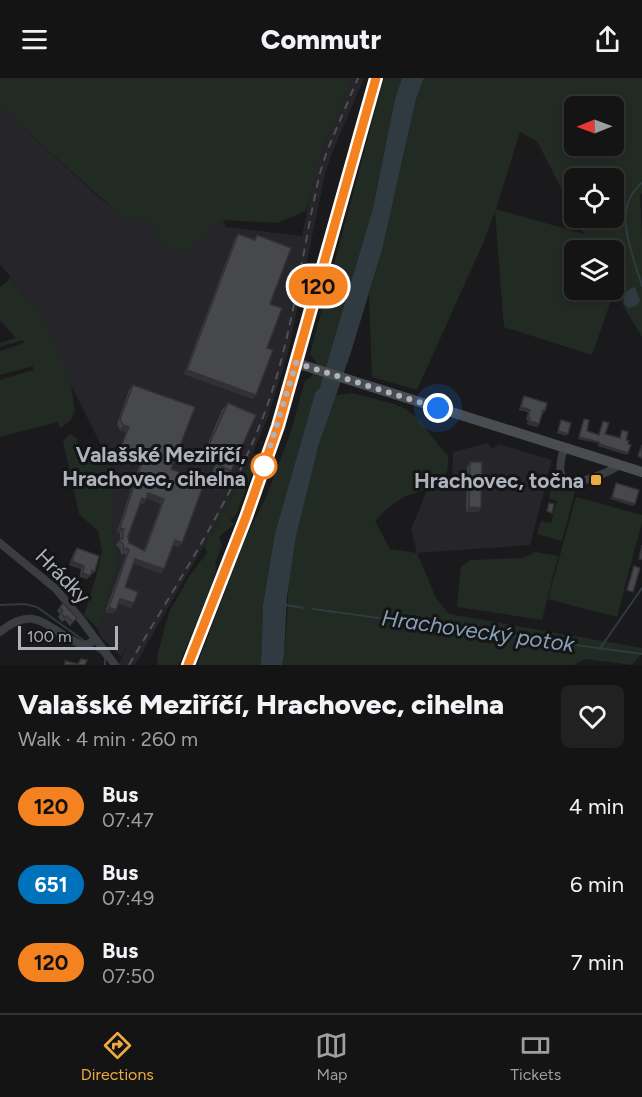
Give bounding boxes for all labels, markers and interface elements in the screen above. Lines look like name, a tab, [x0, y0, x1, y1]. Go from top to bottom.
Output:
icon: menu	[18, 23, 51, 56]
text: Commutr	[261, 23, 381, 56]
icon: share	[591, 23, 624, 56]
north arrow	[564, 96, 624, 156]
map controls	[564, 96, 624, 300]
button: locate	[564, 168, 624, 228]
button: layers	[564, 240, 624, 300]
line badge: 120	[284, 266, 352, 306]
text: 120	[301, 274, 335, 299]
your location	[423, 393, 453, 423]
place label: Valašské Meziříčí, Hrachovec, cihelna	[62, 442, 246, 491]
marker: Valašské Meziříčí, Hrachovec, cihelna	[251, 453, 277, 479]
place label: Hrachovec, točna	[414, 468, 584, 493]
marker: Hrachovec, točna	[589, 473, 603, 487]
street label: Hrádky	[30, 543, 96, 609]
water label: Hrachovecký potok	[380, 604, 577, 658]
scale bar	[18, 623, 118, 650]
text: 100 m	[27, 627, 72, 646]
button: heart	[561, 685, 624, 748]
text: Valašské Meziříčí, Hrachovec, cihelna	[18, 687, 504, 721]
text: Walk · 4 min · 260 m	[18, 727, 198, 751]
text: Bus	[102, 781, 138, 808]
text: 4 min	[569, 793, 624, 820]
text: 120	[34, 794, 68, 819]
text: 07:47	[102, 808, 154, 832]
text: Bus	[102, 859, 138, 886]
text: 6 min	[570, 871, 624, 898]
text: 651	[34, 872, 68, 897]
text: 07:49	[102, 886, 154, 910]
text: Bus	[102, 937, 138, 964]
text: 7 min	[571, 949, 624, 976]
text: 120	[34, 950, 68, 975]
text: 07:50	[102, 964, 155, 988]
tab: Directions	[81, 1029, 154, 1084]
tab: Map	[315, 1029, 348, 1084]
tab: Tickets	[510, 1029, 561, 1084]

